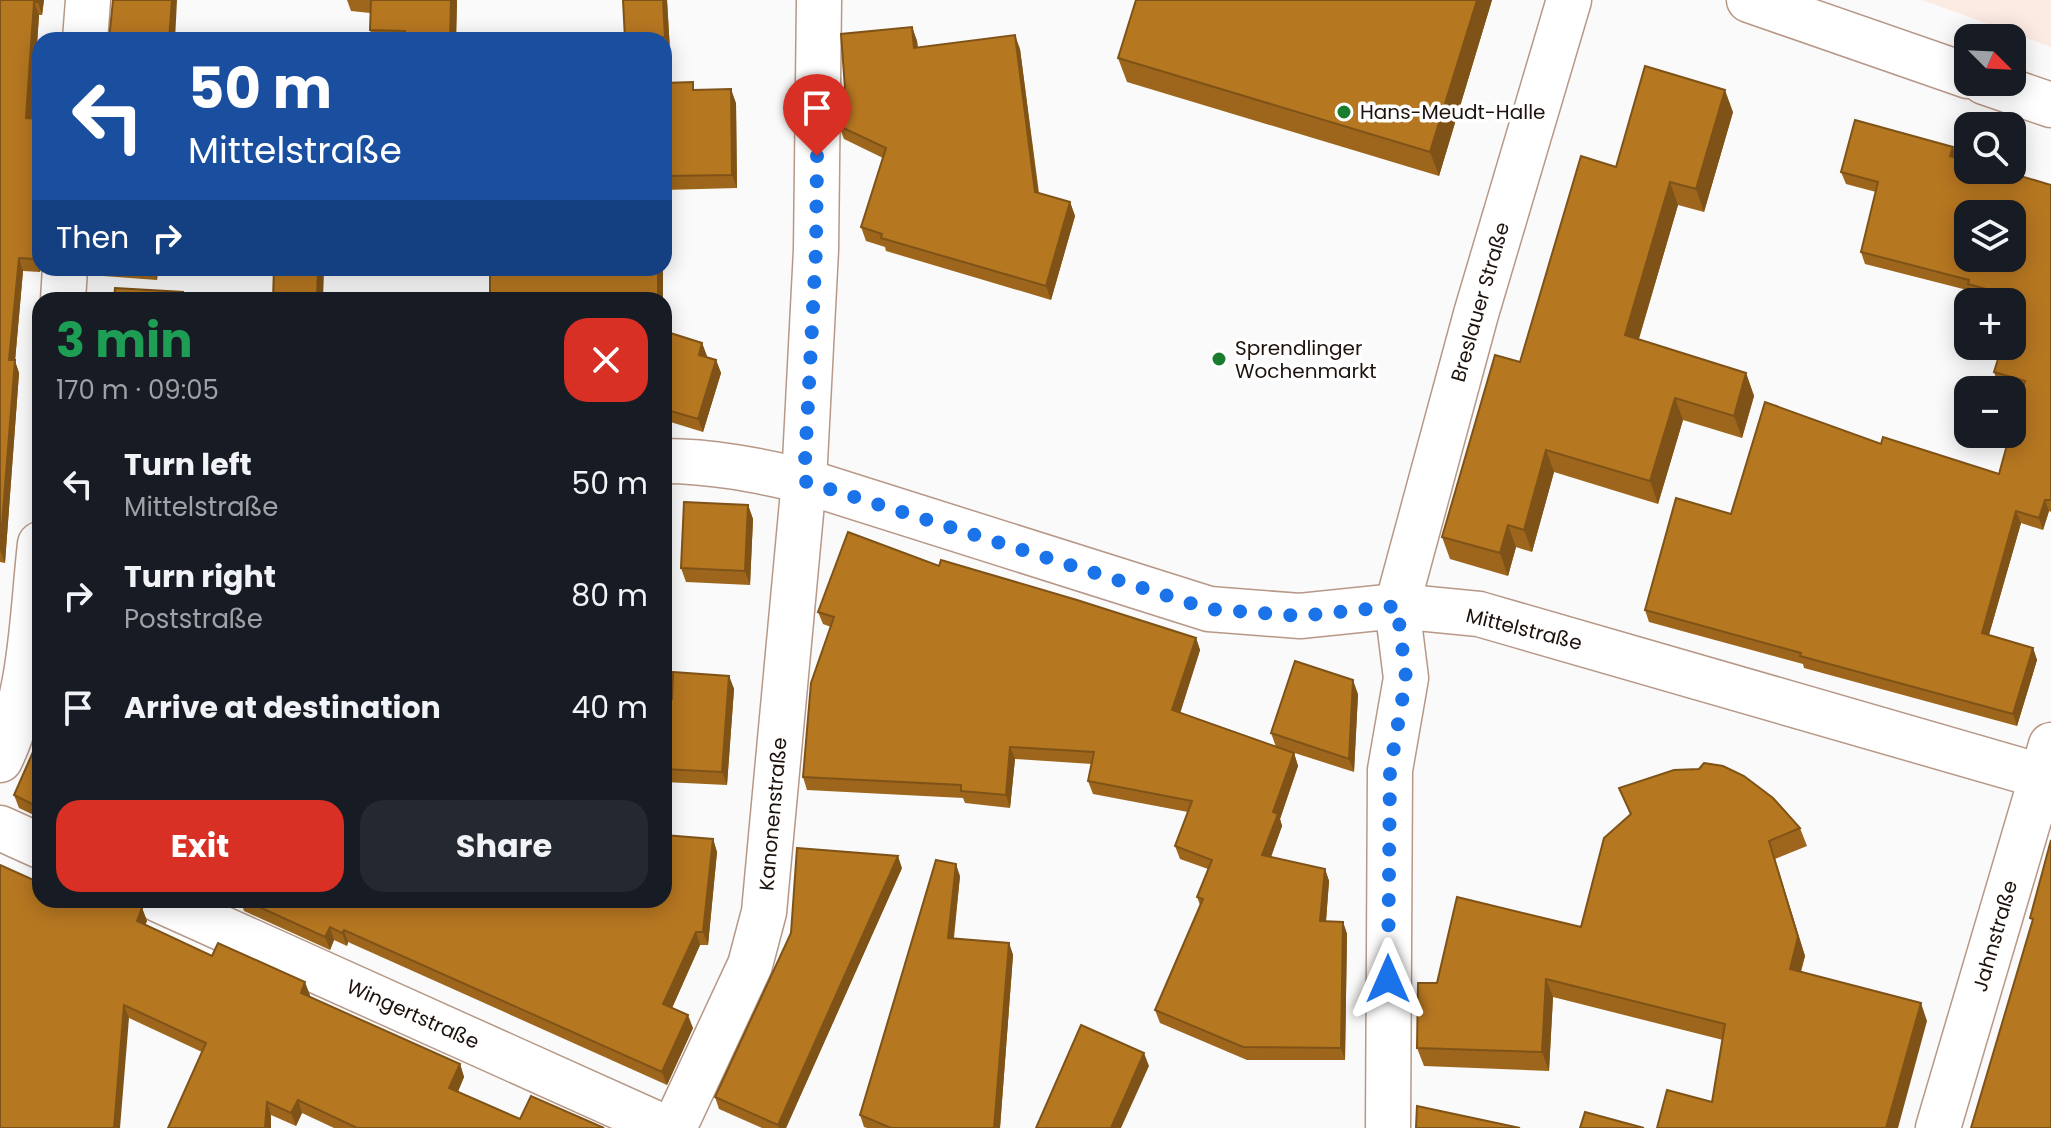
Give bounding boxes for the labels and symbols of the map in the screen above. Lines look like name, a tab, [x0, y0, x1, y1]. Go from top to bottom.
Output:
north arrow	[1954, 24, 2026, 96]
pin	[783, 74, 851, 156]
place label: Hans-Meudt-Halle	[1360, 98, 1545, 126]
marker: Hans-Meudt-Halle	[1335, 103, 1353, 121]
street label: Breslauer Straße	[1444, 219, 1516, 385]
place label: Sprendlinger Wochenmarkt	[1235, 334, 1377, 385]
marker: Sprendlinger Wochenmarkt	[1210, 350, 1228, 368]
street label: Mittelstraße	[1463, 601, 1585, 657]
street label: Kanonenstraße	[752, 736, 794, 892]
street label: Jahnstraße	[1966, 877, 2024, 995]
position arrow	[1346, 937, 1430, 1021]
street label: Wingertstraße	[342, 972, 484, 1056]

